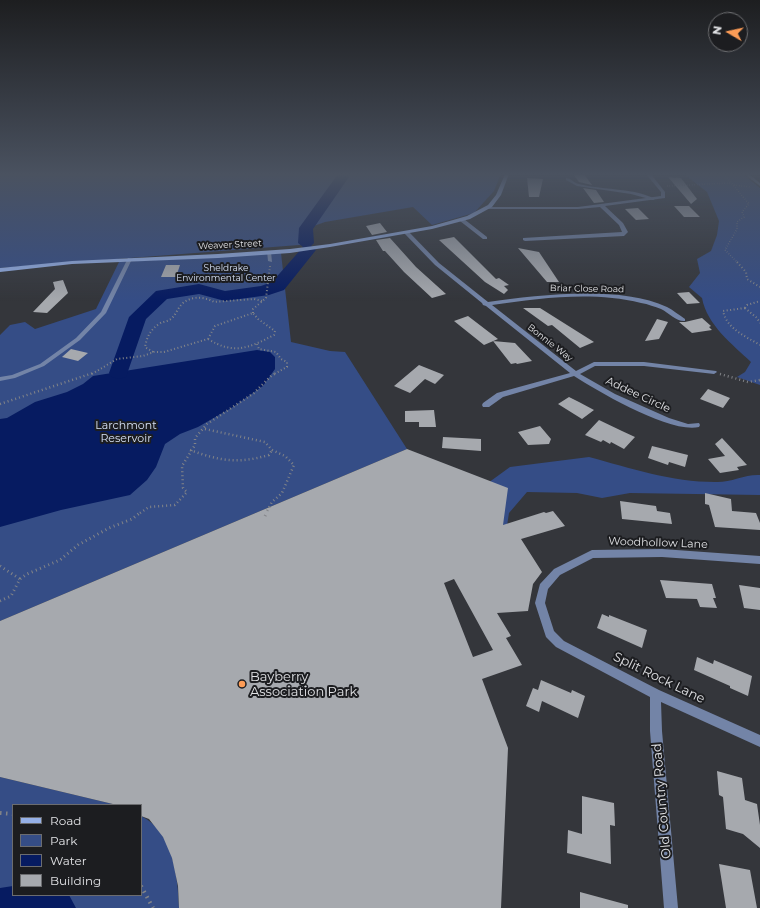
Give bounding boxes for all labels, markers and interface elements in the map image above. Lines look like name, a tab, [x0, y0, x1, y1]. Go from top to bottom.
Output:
north arrow	[708, 12, 748, 52]
text: N	[710, 25, 725, 36]
street label: Weaver Street	[198, 238, 262, 252]
park label: Sheldrake Environmental Center	[176, 263, 276, 284]
street label: Briar Close Road	[550, 283, 624, 295]
street label: Bonnie Way	[525, 322, 575, 364]
street label: Addee Circle	[604, 374, 672, 416]
park label: Larchmont Reservoir	[95, 419, 157, 445]
street label: Woodhollow Lane	[608, 535, 708, 551]
street label: Split Rock Lane	[611, 649, 707, 707]
place label: Bayberry Association Park	[250, 669, 357, 700]
marker: Bayberry Association Park	[237, 679, 247, 689]
street label: Old Country Road	[649, 743, 675, 859]
legend	[12, 804, 142, 896]
text: Road	[50, 813, 81, 828]
text: Park	[50, 833, 77, 848]
text: Water	[50, 853, 86, 868]
text: Building	[50, 873, 101, 888]

